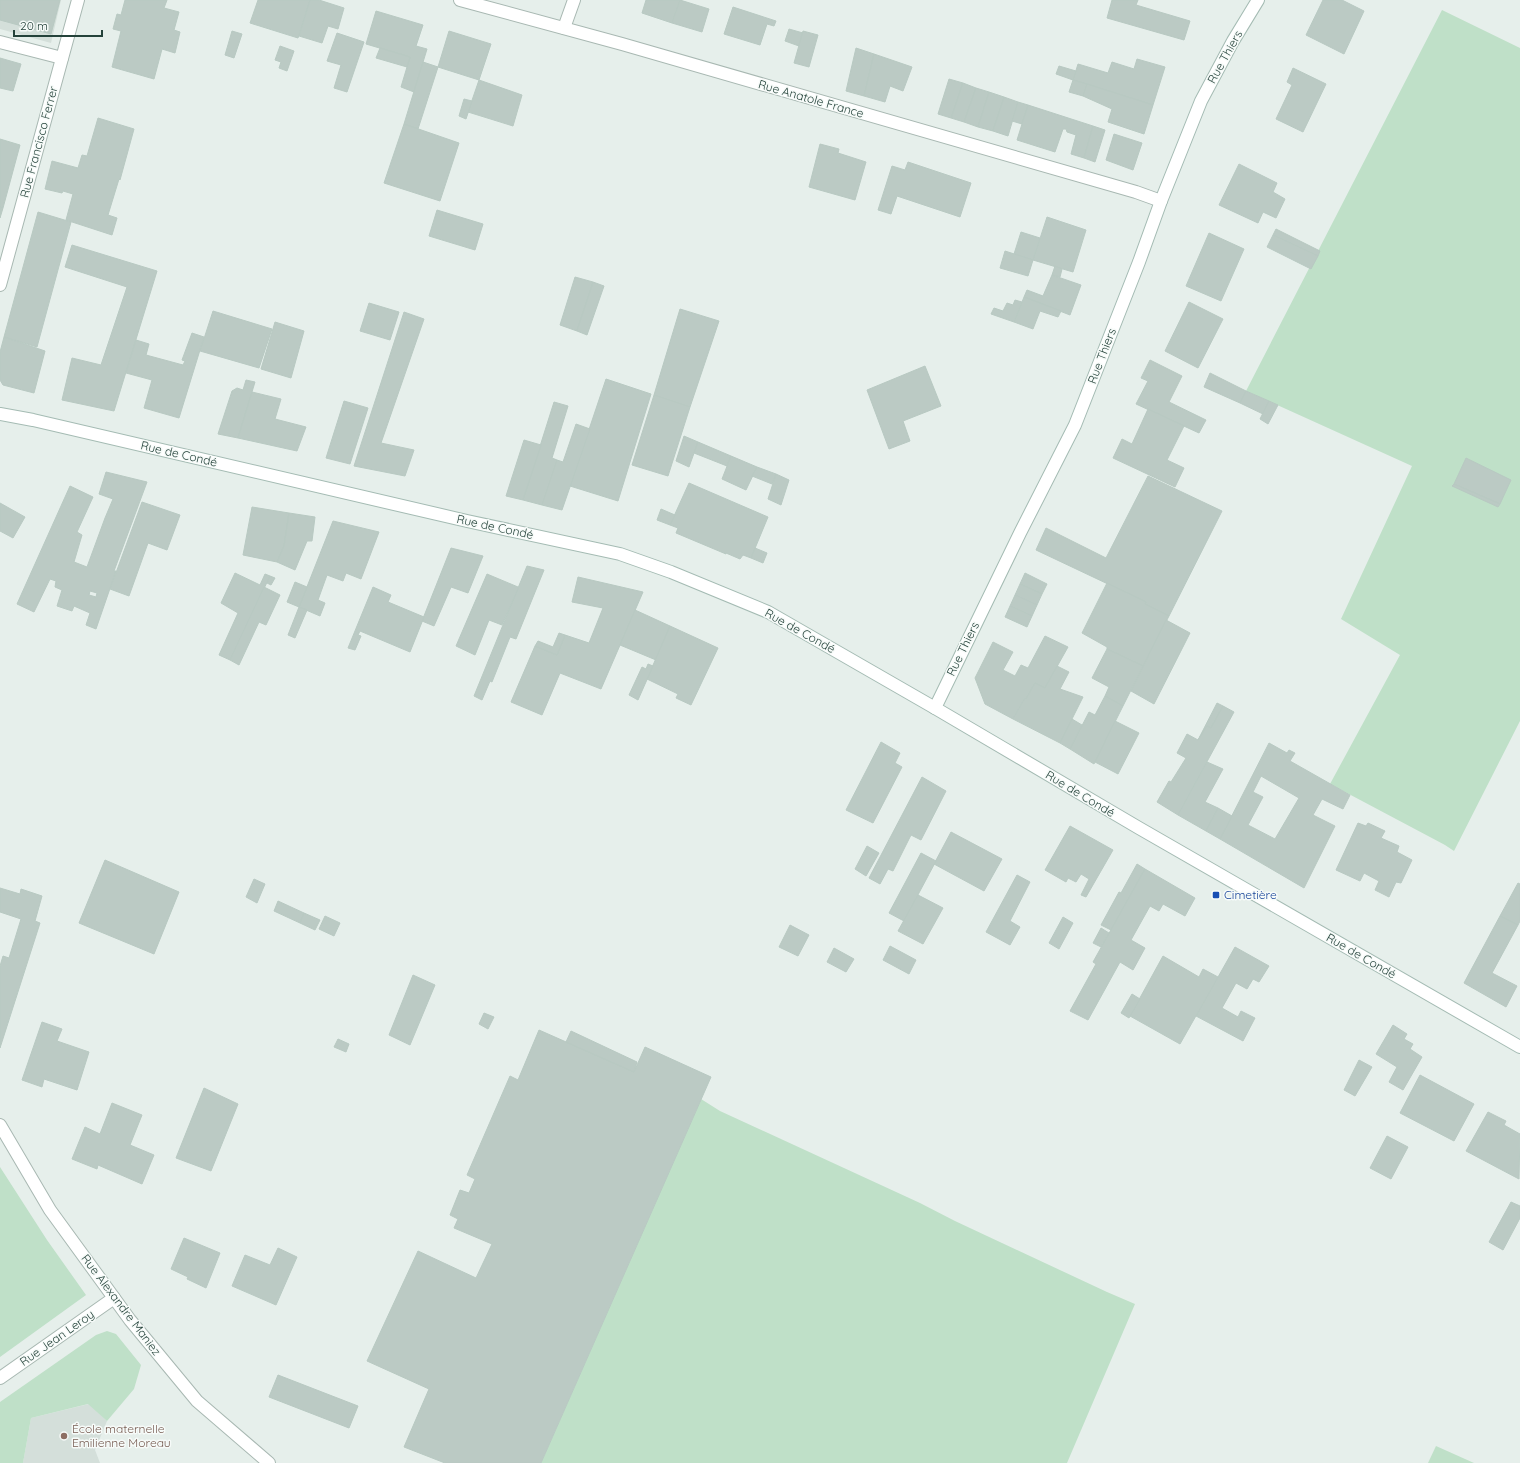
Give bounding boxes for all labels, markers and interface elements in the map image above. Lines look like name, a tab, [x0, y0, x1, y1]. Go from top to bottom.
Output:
scale bar	[14, 12, 102, 38]
text: 20 m	[20, 18, 48, 33]
street label: Rue Thiers	[1204, 27, 1245, 86]
street label: Rue Anatole France	[757, 76, 866, 121]
street label: Rue Francisco Ferrer	[16, 84, 61, 199]
street label: Rue Thiers	[1084, 325, 1119, 386]
street label: Rue de Condé	[139, 437, 219, 470]
street label: Rue de Condé	[455, 511, 535, 542]
street label: Rue de Condé	[762, 605, 838, 656]
street label: Rue Thiers	[943, 619, 982, 678]
street label: Rue de Condé	[1043, 767, 1118, 820]
place label: Cimetière	[1224, 887, 1277, 902]
marker: Cimetière	[1211, 890, 1221, 900]
street label: Rue de Condé	[1324, 930, 1399, 982]
street label: Rue Alexandre Maniez	[78, 1251, 164, 1358]
street label: Rue Jean Leroy	[17, 1306, 97, 1369]
place label: École maternelle Emilienne Moreau	[72, 1421, 171, 1450]
marker: École maternelle Emilienne Moreau	[59, 1431, 69, 1441]

